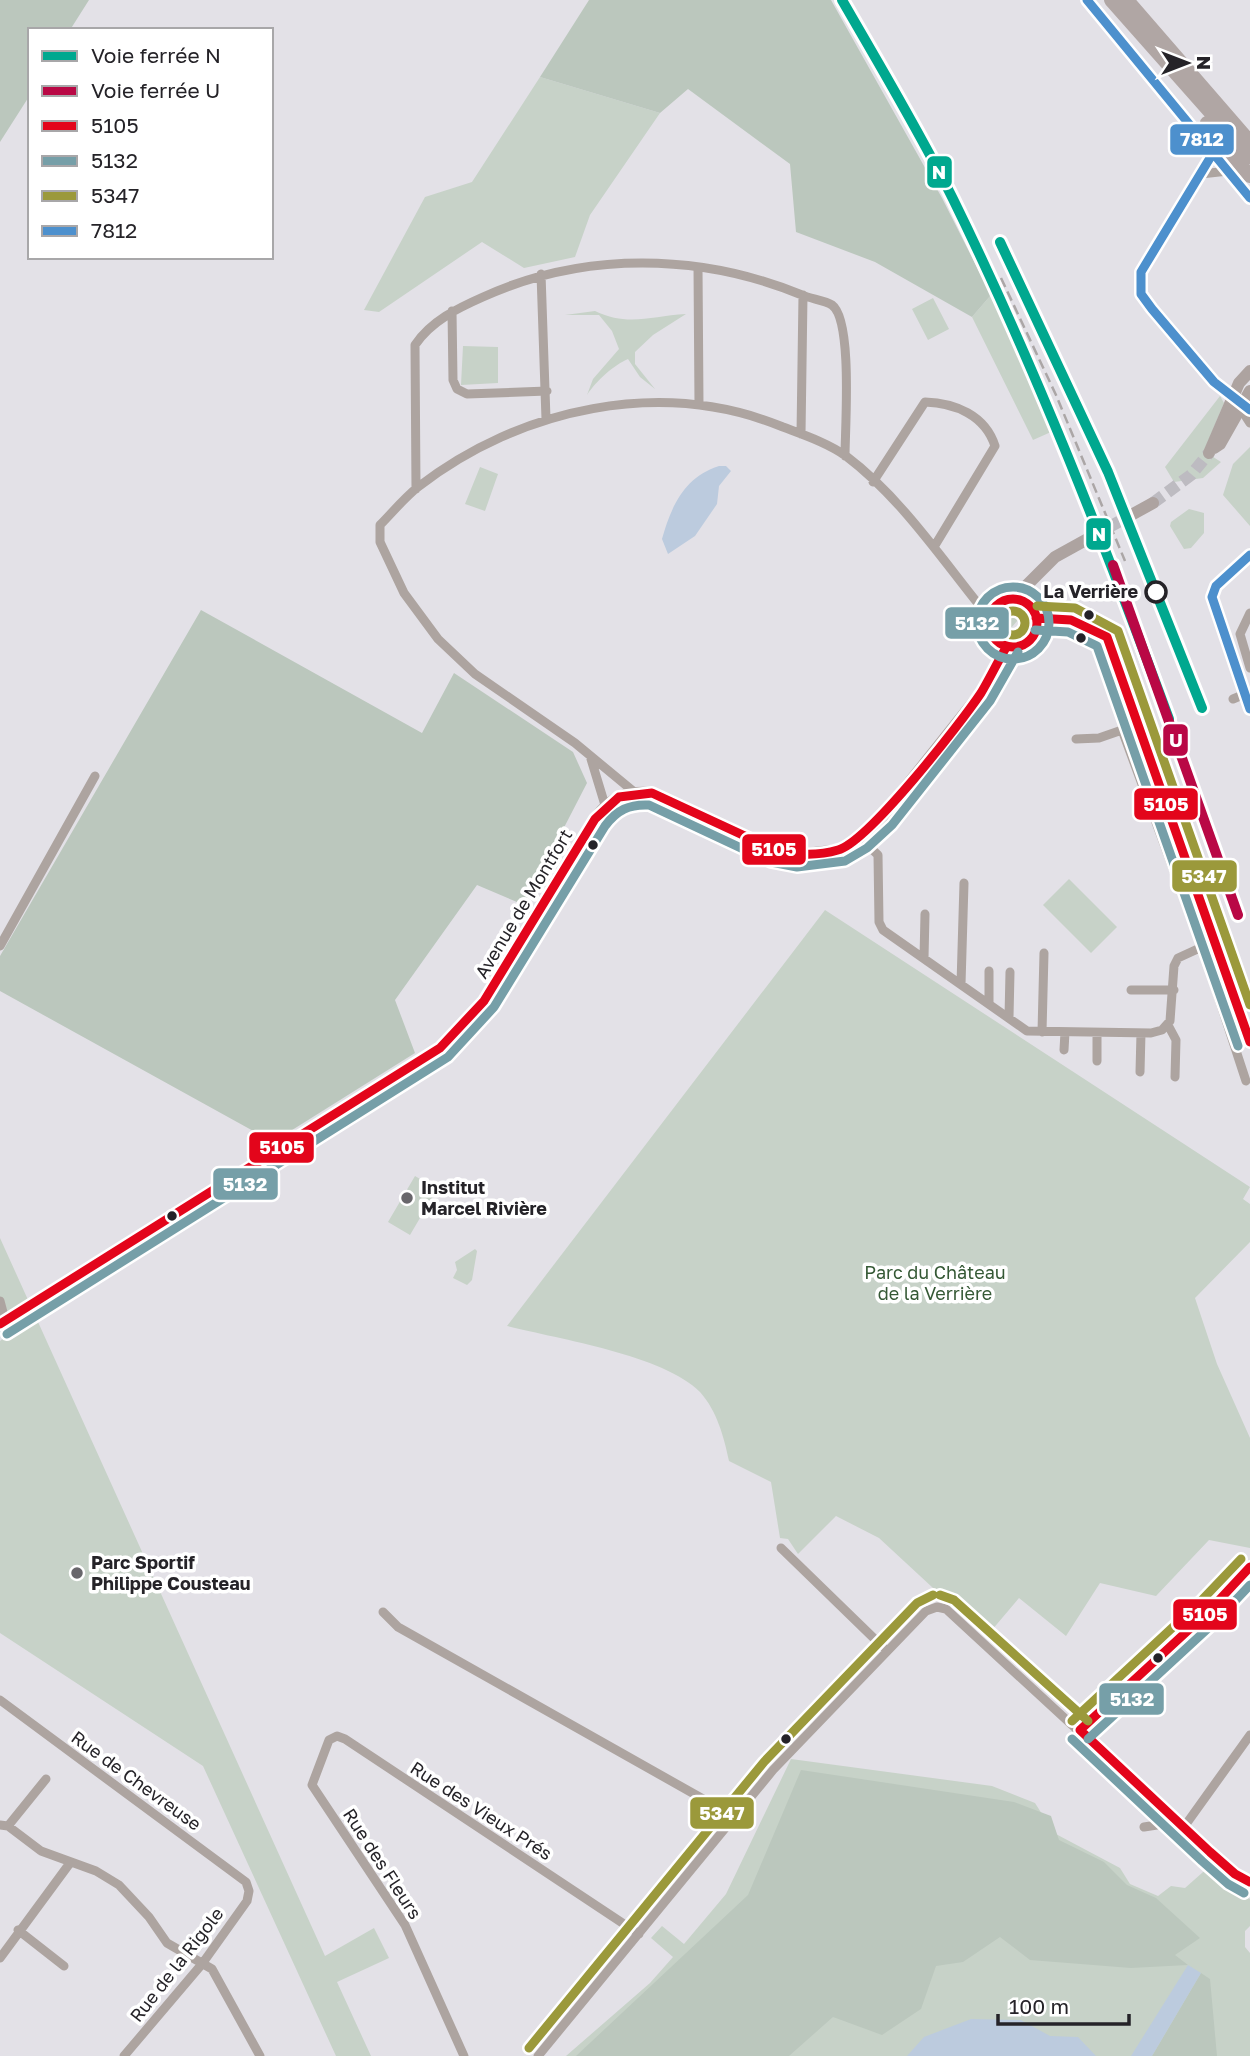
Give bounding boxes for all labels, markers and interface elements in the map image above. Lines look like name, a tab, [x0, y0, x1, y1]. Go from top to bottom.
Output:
legend	[28, 28, 273, 259]
north arrow	[1152, 28, 1222, 98]
text: Voie ferrée N	[91, 42, 221, 68]
text: N	[1193, 56, 1216, 70]
text: Voie ferrée U	[91, 77, 220, 103]
text: 5105	[91, 112, 139, 138]
line badge: 7812	[1169, 123, 1235, 156]
text: 7812	[1180, 127, 1224, 150]
text: 5132	[91, 147, 138, 173]
line badge: N	[926, 155, 953, 189]
text: N	[932, 160, 946, 183]
text: 5347	[91, 182, 139, 208]
text: 7812	[91, 217, 137, 243]
line badge: N	[1085, 517, 1112, 551]
text: N	[1092, 522, 1106, 545]
place label: La Verrière	[1043, 580, 1138, 602]
marker: La Verrière	[1145, 581, 1167, 603]
line badge: 5132	[944, 606, 1010, 640]
unlabelled marker	[1082, 608, 1096, 622]
text: 5132	[955, 611, 999, 634]
unlabelled marker	[1074, 631, 1088, 645]
line badge: U	[1162, 723, 1189, 757]
text: U	[1169, 728, 1183, 751]
line badge: 5105	[1133, 787, 1199, 821]
text: 5105	[1143, 792, 1189, 815]
street label: Avenue de Montfort	[470, 825, 576, 982]
line badge: 5105	[741, 833, 807, 866]
text: 5105	[751, 837, 797, 860]
unlabelled marker	[586, 838, 600, 852]
line badge: 5347	[1171, 859, 1238, 893]
text: 5347	[1181, 864, 1227, 887]
line badge: 5105	[248, 1131, 315, 1164]
text: 5105	[259, 1135, 305, 1158]
line badge: 5132	[212, 1167, 279, 1201]
text: 5132	[223, 1172, 267, 1195]
place label: Institut Marcel Rivière	[421, 1176, 547, 1219]
marker: Institut Marcel Rivière	[399, 1190, 415, 1206]
unlabelled marker	[165, 1209, 179, 1223]
park label: Parc du Château de la Verrière	[864, 1261, 1006, 1304]
place label: Parc Sportif Philippe Cousteau	[91, 1551, 250, 1594]
marker: Parc Sportif Philippe Cousteau	[69, 1565, 85, 1581]
line badge: 5105	[1172, 1598, 1238, 1631]
text: 5105	[1182, 1602, 1228, 1625]
unlabelled marker	[1151, 1651, 1165, 1665]
line badge: 5132	[1098, 1682, 1165, 1716]
text: 5132	[1110, 1687, 1154, 1710]
street label: Rue de Chevreuse	[67, 1726, 206, 1835]
unlabelled marker	[779, 1732, 793, 1746]
street label: Rue des Vieux Prés	[407, 1756, 557, 1864]
line badge: 5347	[689, 1796, 755, 1830]
text: 5347	[699, 1801, 745, 1824]
street label: Rue des Fleurs	[339, 1804, 427, 1923]
street label: Rue de la Rigole	[125, 1903, 228, 2026]
scale bar	[998, 1982, 1129, 2026]
text: 100 m	[1009, 1993, 1069, 2019]

